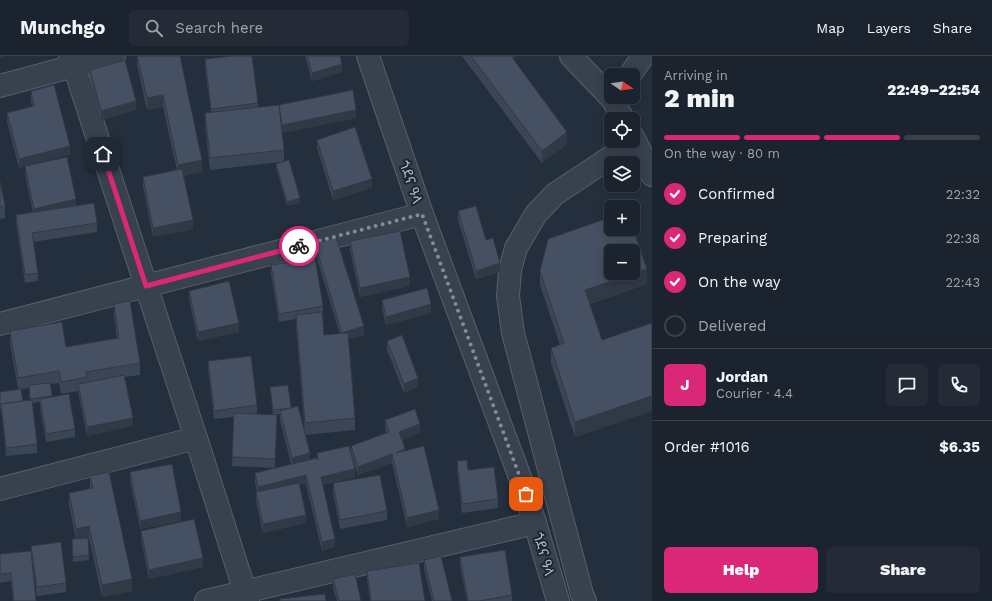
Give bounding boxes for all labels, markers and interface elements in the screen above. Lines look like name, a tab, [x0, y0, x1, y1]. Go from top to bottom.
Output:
search box	[129, 10, 409, 46]
text: Munchgo	[20, 16, 105, 39]
icon: search	[143, 17, 165, 39]
text: Search here	[175, 19, 263, 37]
text: Map	[816, 20, 845, 36]
text: Layers	[867, 20, 911, 36]
text: Share	[933, 20, 972, 36]
north arrow	[604, 68, 640, 104]
map controls	[604, 68, 640, 280]
text: Arriving in	[664, 68, 728, 83]
text: 22:49–22:54	[887, 81, 980, 99]
text: 2 min	[664, 83, 735, 113]
button: locate	[604, 112, 640, 148]
pin	[86, 137, 120, 171]
icon: home	[92, 143, 114, 165]
text: On the way · 80 m	[664, 146, 780, 161]
button: layers	[604, 156, 640, 192]
street label: ጎደና ዓላ	[396, 159, 426, 205]
icon: check	[664, 183, 686, 205]
text: Confirmed	[698, 185, 775, 203]
text: 22:32	[946, 187, 980, 202]
button: +	[604, 200, 640, 236]
courier	[279, 226, 319, 266]
icon: check	[664, 227, 686, 249]
text: Preparing	[698, 229, 767, 247]
text: 22:38	[945, 231, 980, 246]
icon: bike	[288, 235, 310, 257]
button: −	[604, 244, 640, 280]
icon: check	[664, 271, 686, 293]
text: On the way	[698, 273, 780, 291]
text: 22:43	[945, 275, 980, 290]
text: Delivered	[698, 317, 766, 335]
button: chat	[886, 364, 928, 406]
button: phone	[938, 364, 980, 406]
text: Jordan	[716, 368, 768, 386]
text: J	[680, 376, 690, 394]
text: Courier · 4.4	[716, 386, 793, 401]
text: Order #1016	[664, 438, 750, 456]
text: $6.35	[939, 438, 980, 456]
pin	[509, 477, 543, 511]
icon: bag	[515, 483, 537, 505]
street label: ጎደና ዓላ	[530, 531, 558, 577]
button: Help	[664, 547, 818, 593]
button: Share	[826, 547, 980, 593]

